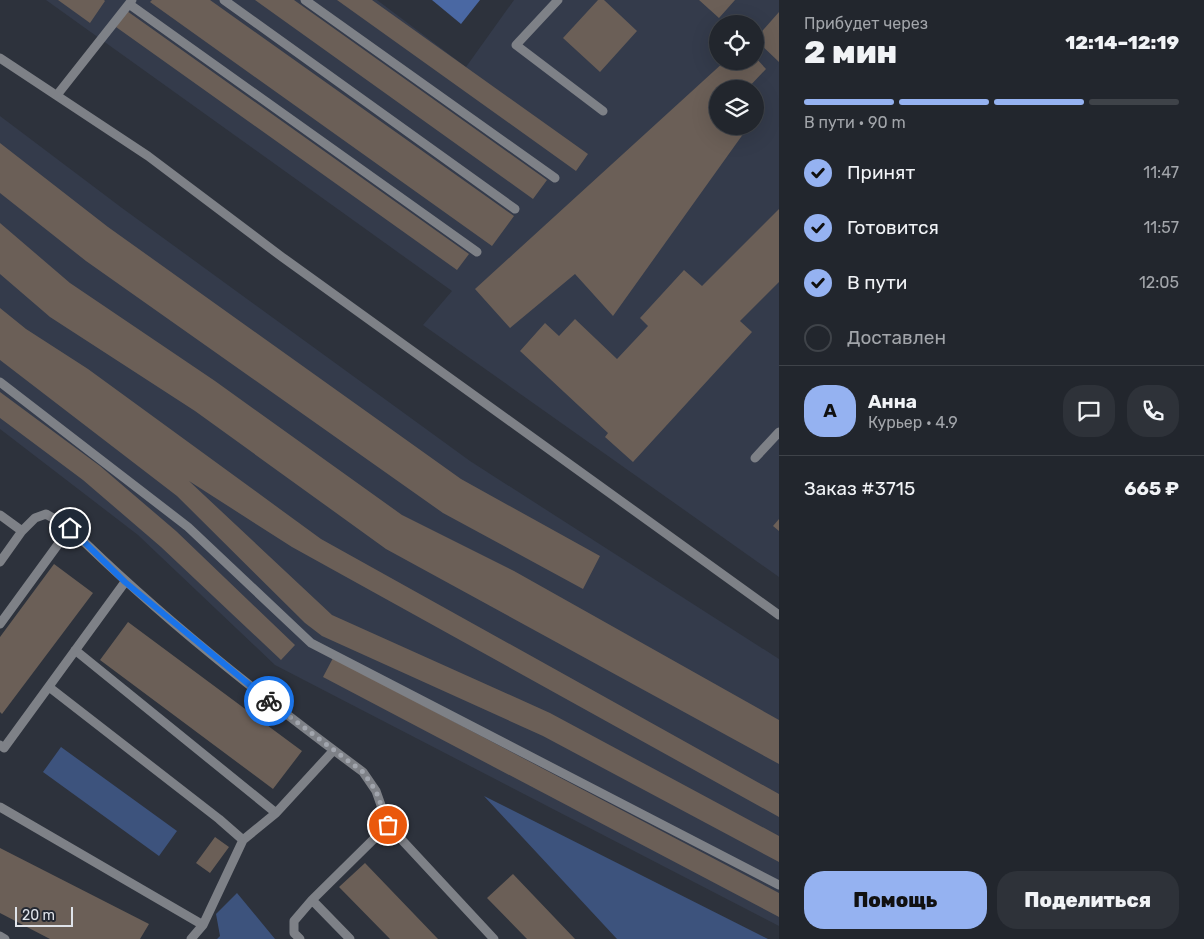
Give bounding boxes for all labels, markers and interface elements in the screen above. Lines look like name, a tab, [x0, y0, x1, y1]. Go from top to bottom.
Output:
text: Прибудет через	[804, 14, 928, 33]
map controls	[709, 15, 764, 135]
button: locate	[709, 15, 764, 70]
text: 12:14–12:19	[1065, 31, 1179, 54]
text: 2 мин	[804, 33, 897, 71]
button: layers	[709, 80, 764, 135]
text: В пути · 90 m	[804, 113, 906, 132]
icon: check	[804, 159, 832, 187]
text: Принят	[847, 161, 915, 184]
text: 11:47	[1143, 163, 1179, 182]
icon: check	[804, 214, 832, 242]
text: Готовится	[847, 216, 939, 239]
text: 11:57	[1143, 218, 1179, 237]
icon: check	[804, 269, 832, 297]
text: В пути	[847, 271, 907, 294]
text: 12:05	[1139, 273, 1179, 292]
text: Доставлен	[847, 326, 946, 349]
button: chat	[1063, 385, 1115, 437]
button: phone	[1127, 385, 1179, 437]
text: Анна	[868, 390, 917, 413]
text: А	[823, 399, 837, 422]
text: Курьер · 4.9	[868, 413, 958, 432]
text: Заказ #3715	[804, 477, 915, 500]
text: 665 ₽	[1124, 477, 1179, 500]
pin	[49, 507, 91, 549]
icon: home	[56, 514, 84, 542]
courier	[244, 676, 294, 726]
icon: bike	[255, 687, 283, 715]
pin	[367, 804, 409, 846]
icon: bag	[374, 811, 402, 839]
button: Помощь	[804, 871, 987, 929]
button: Поделиться	[997, 871, 1179, 929]
scale bar	[15, 904, 72, 927]
text: 20 m	[22, 907, 55, 924]

